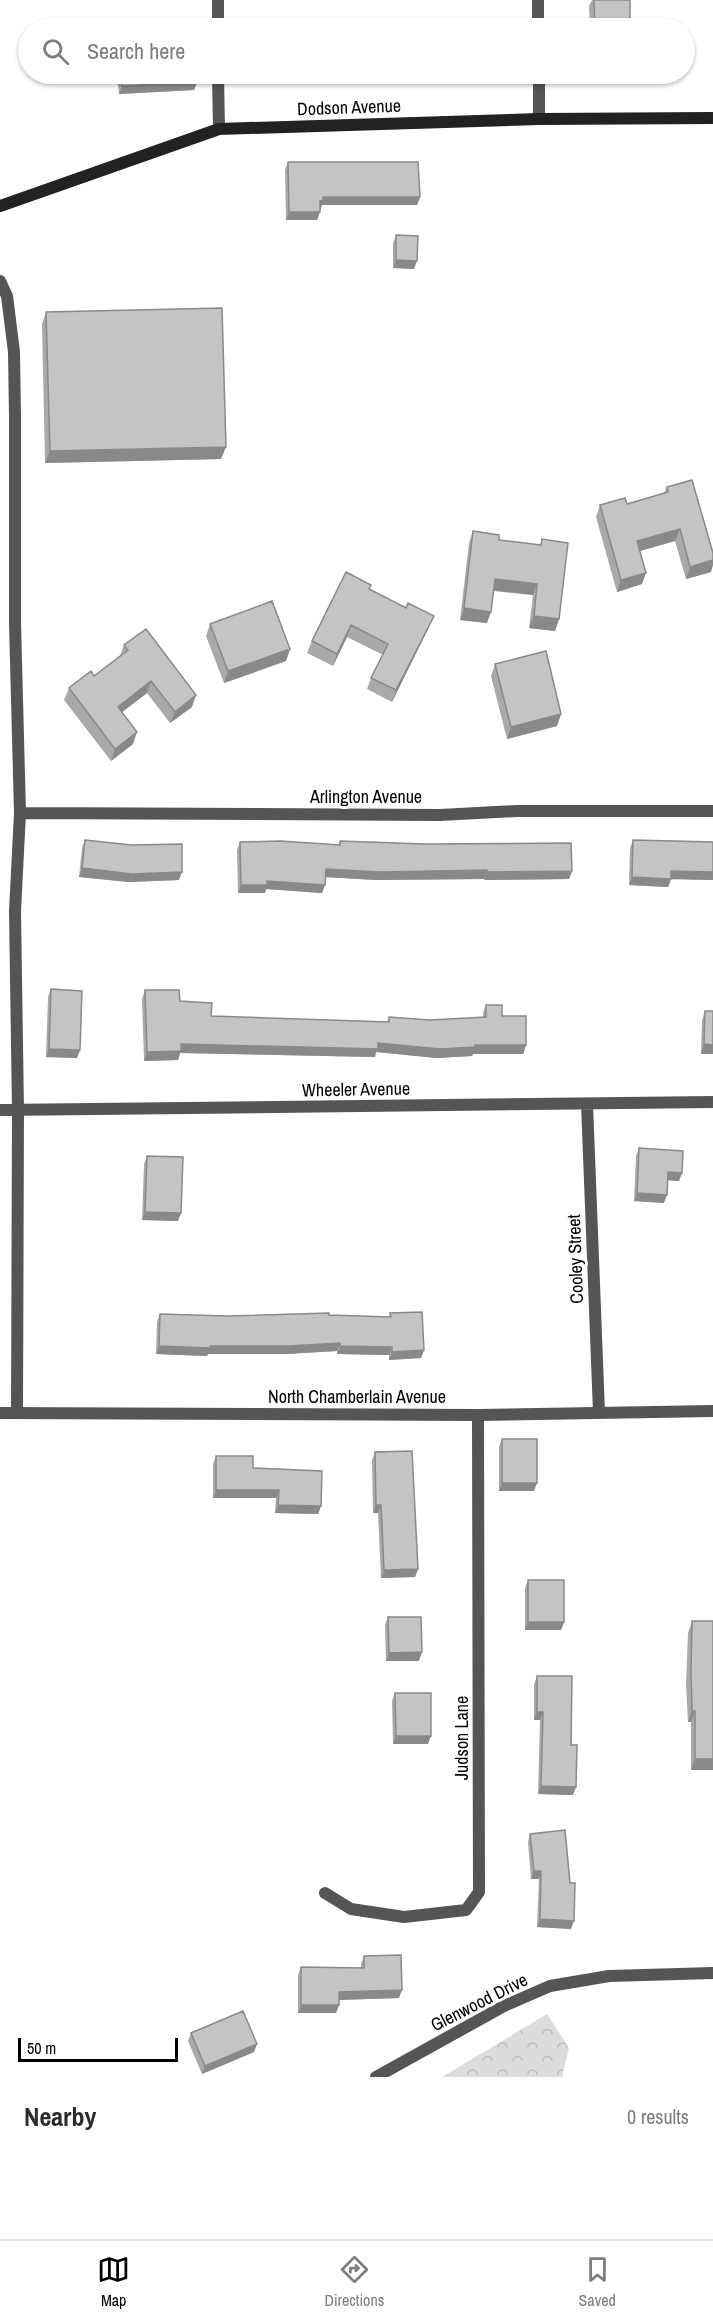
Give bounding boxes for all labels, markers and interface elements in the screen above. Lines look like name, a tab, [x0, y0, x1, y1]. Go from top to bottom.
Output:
search box	[18, 18, 695, 84]
icon: search	[39, 35, 72, 68]
text: Search here	[87, 36, 185, 66]
street label: Dodson Avenue	[297, 93, 401, 121]
street label: Arlington Avenue	[309, 784, 422, 809]
street label: Wheeler Avenue	[302, 1076, 410, 1102]
street label: Cooley Street	[561, 1214, 589, 1304]
street label: North Chamberlain Avenue	[268, 1384, 446, 1409]
street label: Judson Lane	[449, 1696, 474, 1780]
street label: Glenwood Drive	[426, 1967, 532, 2037]
scale bar	[18, 2035, 178, 2062]
text: 50 m	[27, 2037, 56, 2059]
text: Nearby	[24, 2099, 96, 2134]
text: 0 results	[627, 2103, 689, 2130]
tab: Map	[97, 2253, 130, 2311]
tab: Directions	[324, 2253, 384, 2311]
tab: Saved	[579, 2253, 616, 2311]

